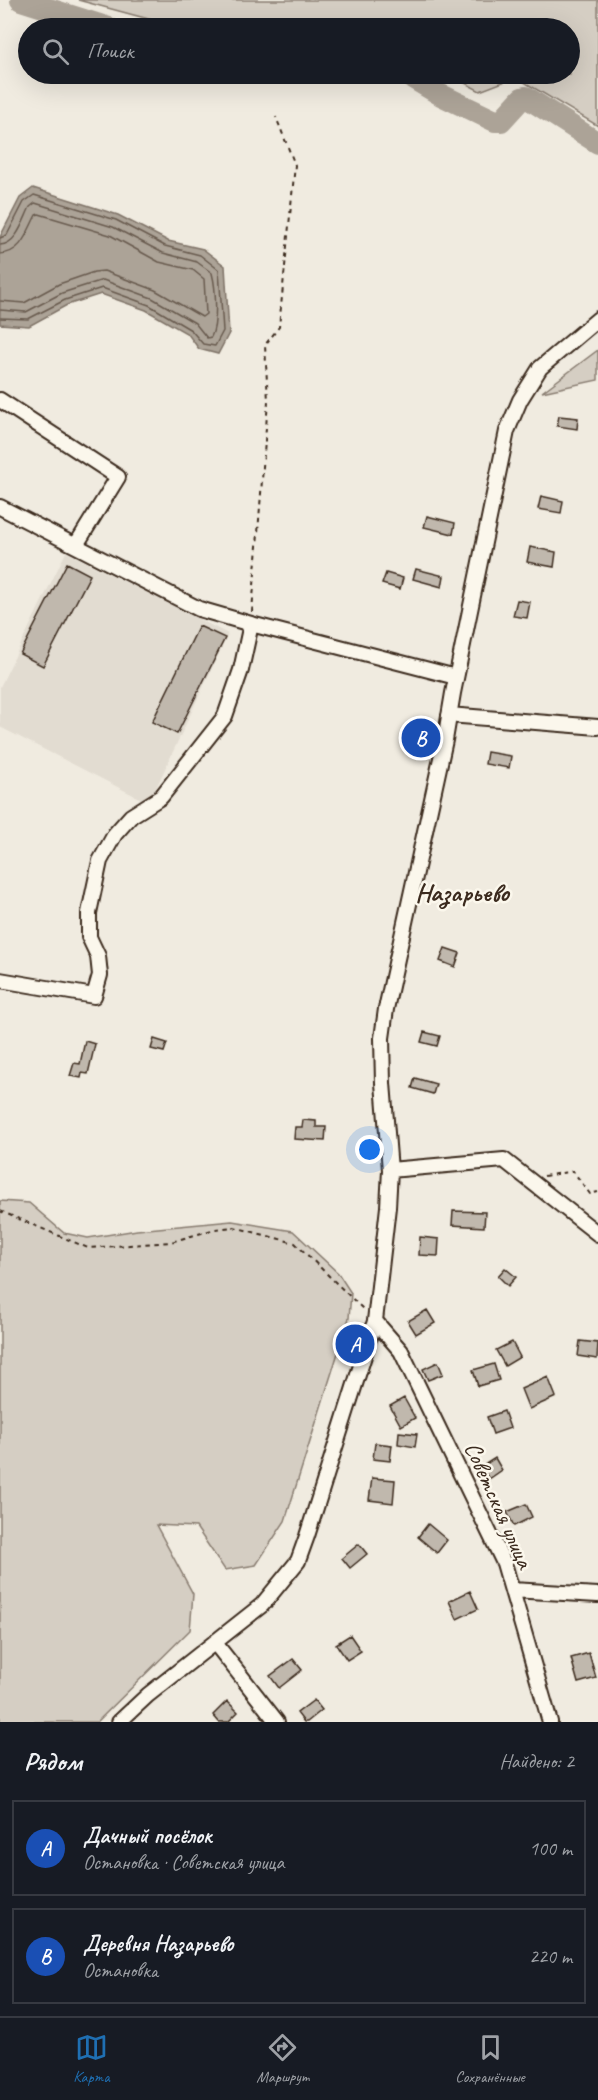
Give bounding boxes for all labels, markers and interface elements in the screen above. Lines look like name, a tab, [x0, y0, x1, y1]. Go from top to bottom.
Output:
search box	[18, 18, 580, 84]
icon: search	[39, 35, 72, 68]
text: Поиск	[87, 37, 133, 65]
pin: B	[402, 716, 440, 760]
district label: Назарьево	[415, 876, 510, 909]
your location	[355, 1135, 384, 1164]
pin: A	[336, 1322, 374, 1366]
street label: Советская улица	[458, 1437, 541, 1574]
text: Рядом	[24, 1745, 82, 1778]
text: Найдено: 2	[499, 1749, 574, 1774]
text: Дачный посёлок	[83, 1822, 212, 1850]
text: A	[40, 1836, 51, 1861]
text: 100 m	[529, 1836, 572, 1861]
text: Остановка · Советская улица	[83, 1850, 284, 1875]
text: Деревня Назарьево	[83, 1930, 233, 1958]
text: B	[40, 1944, 51, 1969]
text: 220 m	[529, 1944, 572, 1969]
text: Остановка	[83, 1958, 158, 1983]
tab: Карта	[73, 2031, 110, 2087]
tab: Маршрут	[256, 2031, 309, 2087]
tab: Сохранённые	[455, 2031, 525, 2087]

